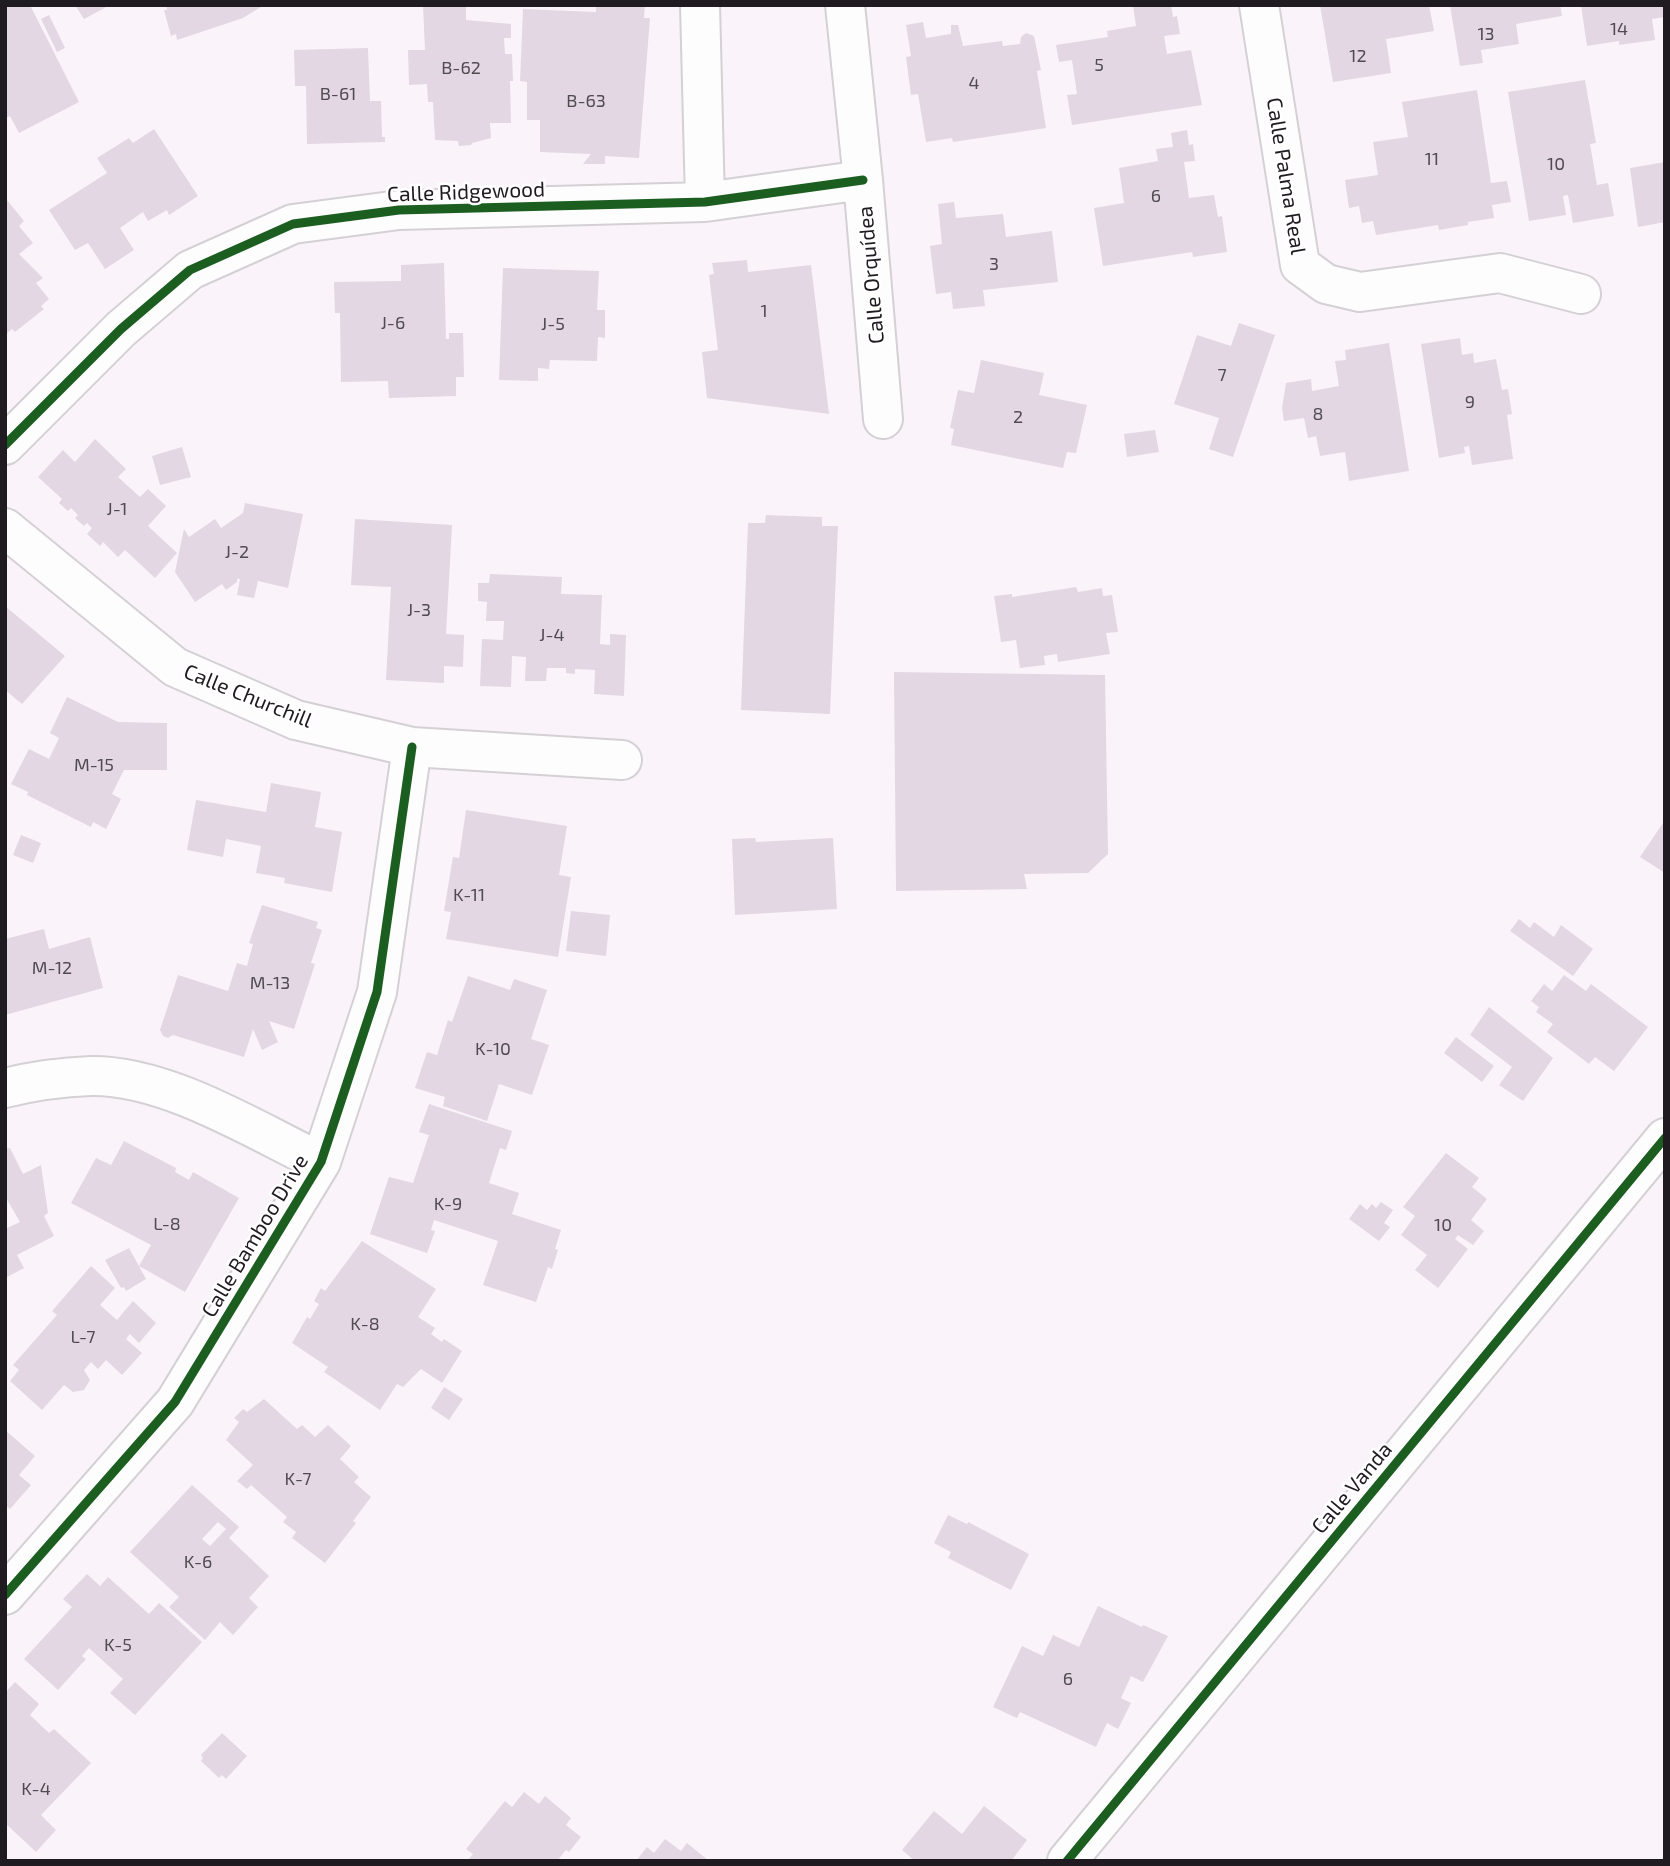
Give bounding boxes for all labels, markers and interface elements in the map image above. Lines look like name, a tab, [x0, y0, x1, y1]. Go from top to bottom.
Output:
house number: 14	[1610, 18, 1628, 40]
house number: 13	[1477, 23, 1495, 45]
house number: 12	[1349, 45, 1367, 67]
house number: 5	[1094, 54, 1104, 76]
house number: B-62	[441, 57, 481, 79]
house number: 4	[968, 72, 980, 94]
house number: B-61	[320, 83, 356, 105]
house number: B-63	[566, 90, 606, 112]
street label: Calle Palma Real	[1261, 96, 1311, 256]
house number: 11	[1425, 148, 1439, 170]
house number: 10	[1547, 153, 1565, 175]
street label: Calle Ridgewood	[387, 177, 545, 207]
house number: 6	[1151, 185, 1161, 207]
street label: Calle Orquídea	[852, 205, 890, 345]
house number: 3	[989, 253, 999, 275]
house number: 1	[760, 300, 768, 322]
house number: J-6	[381, 312, 405, 334]
house number: J-5	[541, 313, 565, 335]
house number: 7	[1217, 364, 1227, 386]
house number: 9	[1465, 391, 1475, 413]
house number: 8	[1313, 403, 1323, 425]
house number: 2	[1013, 406, 1023, 428]
house number: J-1	[107, 498, 127, 520]
house number: J-2	[225, 541, 249, 563]
house number: J-3	[407, 599, 431, 621]
house number: J-4	[539, 624, 565, 646]
street label: Calle Churchill	[180, 659, 316, 733]
house number: M-15	[74, 754, 114, 776]
house number: K-11	[453, 884, 485, 906]
house number: M-12	[32, 957, 72, 979]
house number: M-13	[250, 972, 290, 994]
house number: K-10	[475, 1038, 511, 1060]
street label: Calle Bamboo Drive	[196, 1150, 314, 1322]
house number: K-9	[434, 1193, 462, 1215]
house number: L-8	[153, 1213, 181, 1235]
house number: 10	[1434, 1214, 1452, 1236]
house number: K-8	[350, 1313, 380, 1335]
house number: L-7	[71, 1326, 95, 1348]
street label: Calle Vanda	[1307, 1437, 1397, 1539]
house number: K-7	[285, 1468, 311, 1490]
house number: K-6	[184, 1551, 212, 1573]
house number: K-5	[104, 1634, 132, 1656]
house number: 6	[1063, 1668, 1073, 1690]
house number: K-4	[21, 1778, 51, 1800]

